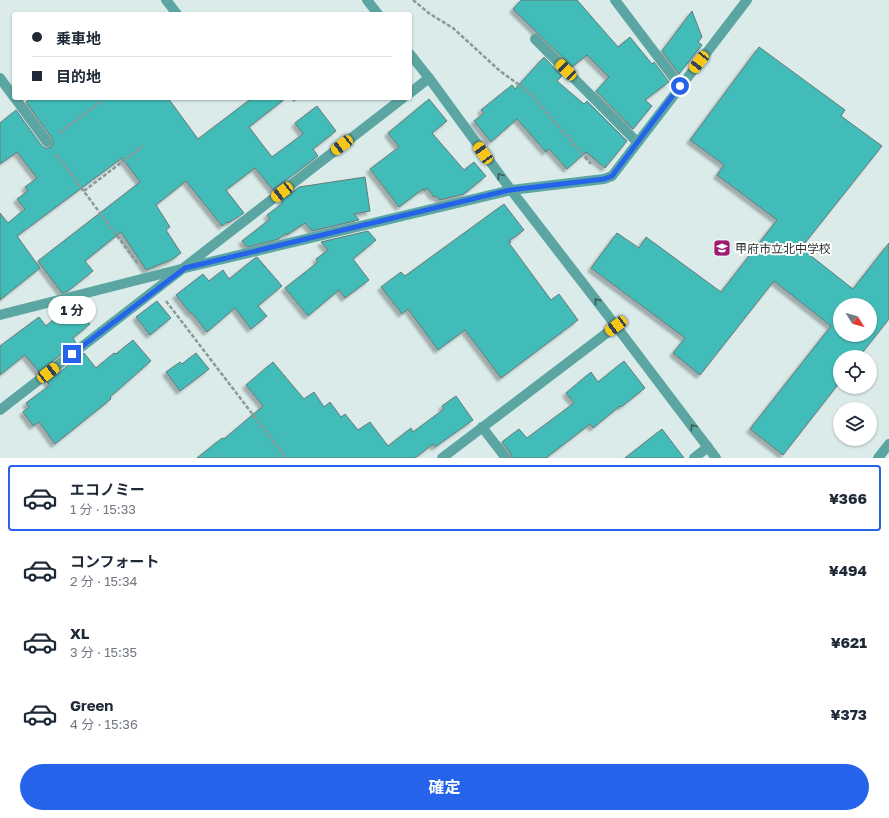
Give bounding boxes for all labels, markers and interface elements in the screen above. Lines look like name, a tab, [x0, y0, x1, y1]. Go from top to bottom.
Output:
text: 乗車地	[56, 29, 101, 47]
car	[687, 49, 711, 75]
car	[553, 57, 579, 83]
text: 目的地	[56, 67, 101, 85]
route start	[671, 77, 689, 95]
car	[329, 133, 355, 157]
car	[471, 140, 495, 166]
one-way arrow	[498, 174, 505, 181]
car	[269, 180, 295, 204]
school or university icon: 甲府市立北中学校	[712, 238, 732, 258]
place label: 甲府市立北中学校	[735, 241, 831, 256]
callout: 1 分	[48, 296, 96, 324]
north arrow	[833, 298, 877, 342]
map controls	[833, 298, 877, 446]
one-way arrow	[595, 299, 602, 306]
text: 1 分	[61, 302, 83, 318]
car	[603, 314, 629, 338]
route end	[63, 345, 81, 363]
button: locate	[833, 350, 877, 394]
car	[35, 361, 61, 385]
button: layers	[833, 402, 877, 446]
one-way arrow	[690, 424, 697, 431]
icon: car	[22, 480, 58, 516]
text: エコノミー	[70, 480, 145, 498]
text: ¥366	[829, 489, 867, 507]
text: 1 分 · 15:33	[70, 501, 136, 517]
icon: car	[22, 552, 58, 588]
text: コンフォート	[70, 552, 160, 570]
text: ¥494	[829, 561, 867, 579]
text: 2 分 · 15:34	[70, 573, 137, 589]
icon: car	[22, 624, 58, 660]
text: XL	[70, 624, 89, 642]
text: ¥621	[831, 633, 867, 651]
text: 3 分 · 15:35	[70, 644, 137, 660]
icon: car	[22, 696, 58, 732]
text: Green	[70, 696, 113, 714]
text: ¥373	[831, 705, 867, 723]
text: 4 分 · 15:36	[70, 716, 138, 732]
button: 確定	[20, 764, 869, 810]

